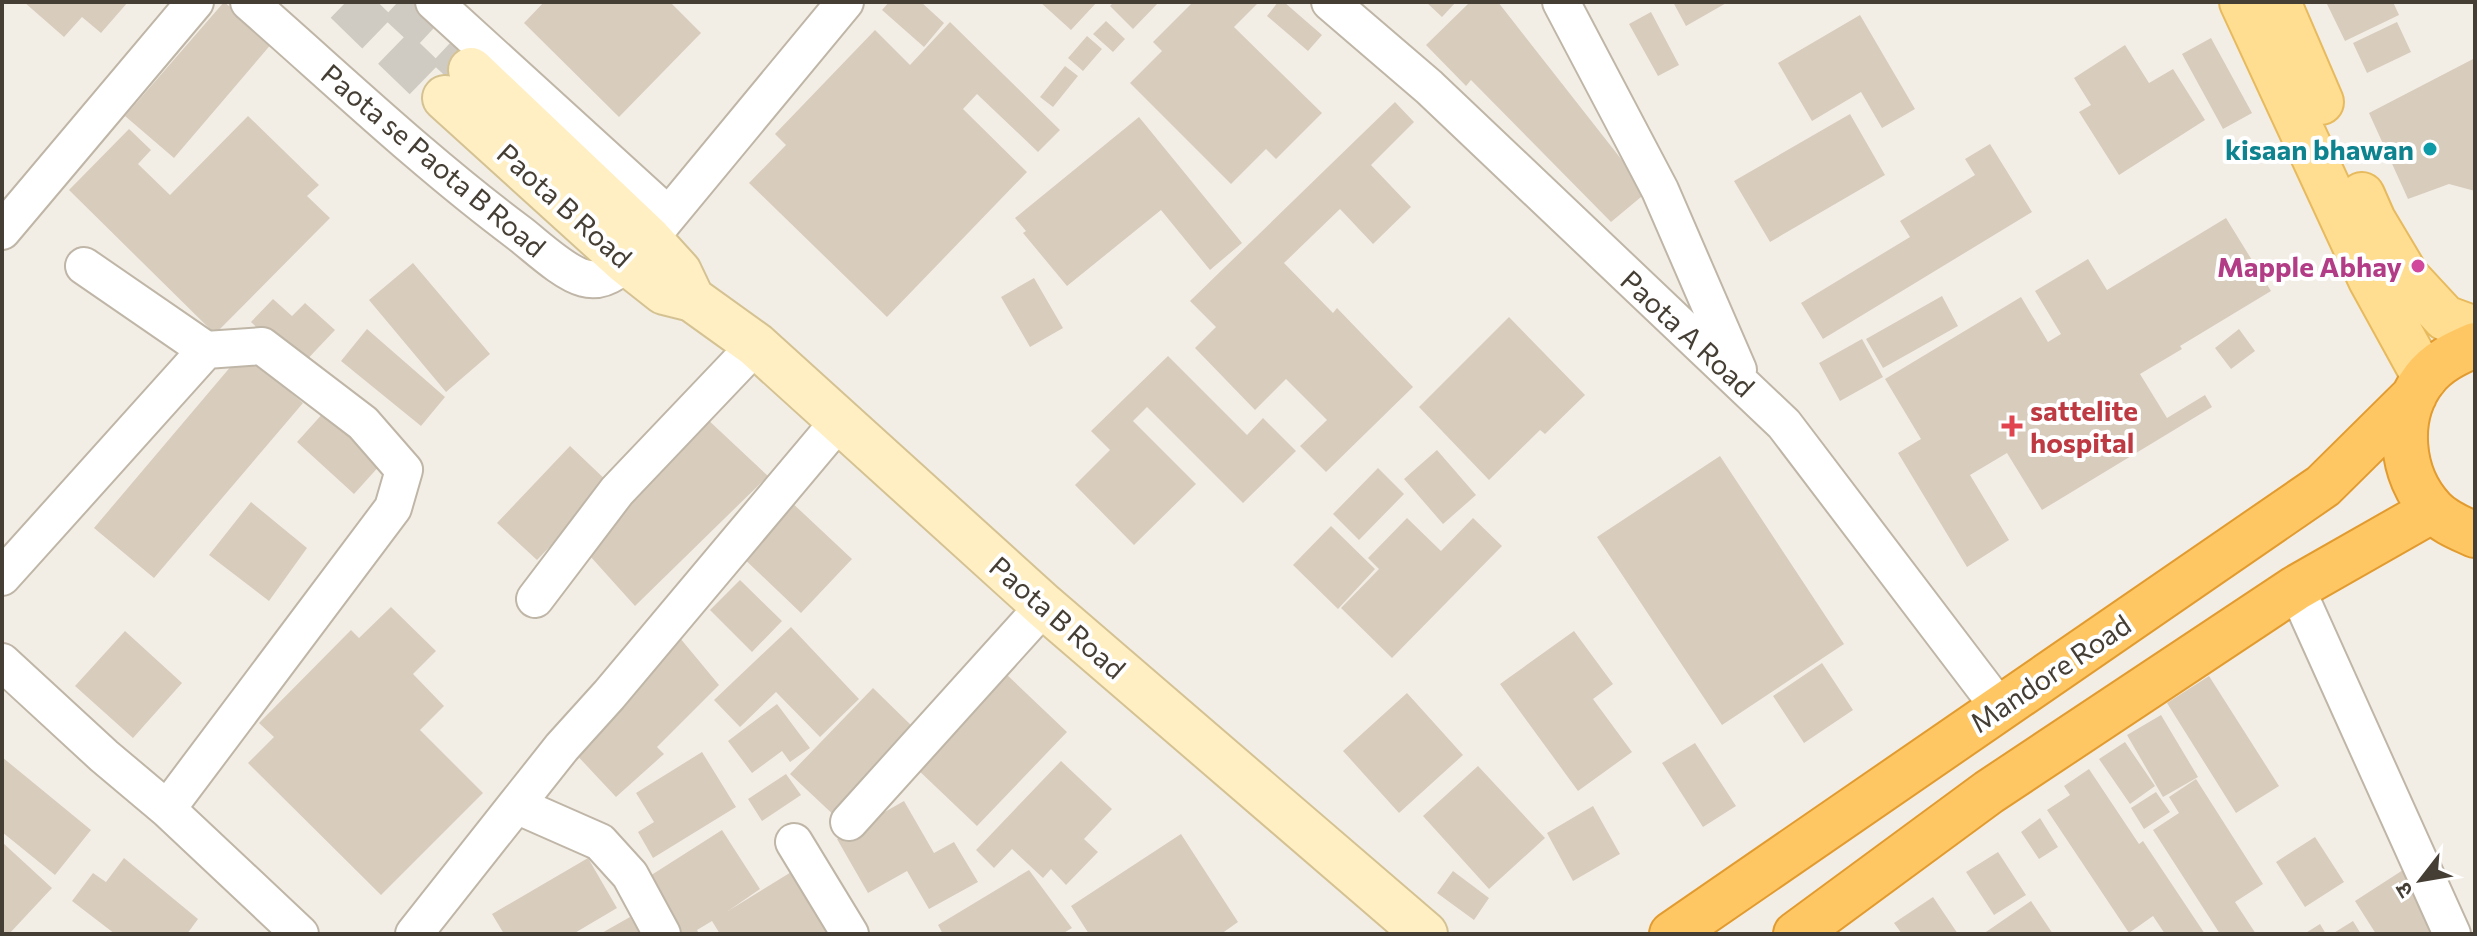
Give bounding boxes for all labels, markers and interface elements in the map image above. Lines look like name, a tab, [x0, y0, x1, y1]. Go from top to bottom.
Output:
street label: Paota se Paota B Road	[315, 56, 553, 264]
place label: kisaan bhawan	[2225, 132, 2414, 166]
street label: Paota B Road	[491, 136, 639, 274]
marker: kisaan bhawan	[2421, 140, 2439, 158]
place label: Mapple Abhay	[2217, 249, 2402, 283]
marker: Mapple Abhay	[2409, 257, 2427, 275]
street label: Paota A Road	[1614, 262, 1762, 404]
place label: sattelite hospital	[2030, 393, 2138, 459]
marker: sattelite hospital	[2001, 415, 2023, 437]
street label: Paota B Road	[983, 549, 1133, 685]
street label: Mandore Road	[1963, 607, 2137, 739]
north arrow	[2381, 840, 2461, 920]
text: उ	[2388, 877, 2418, 903]

